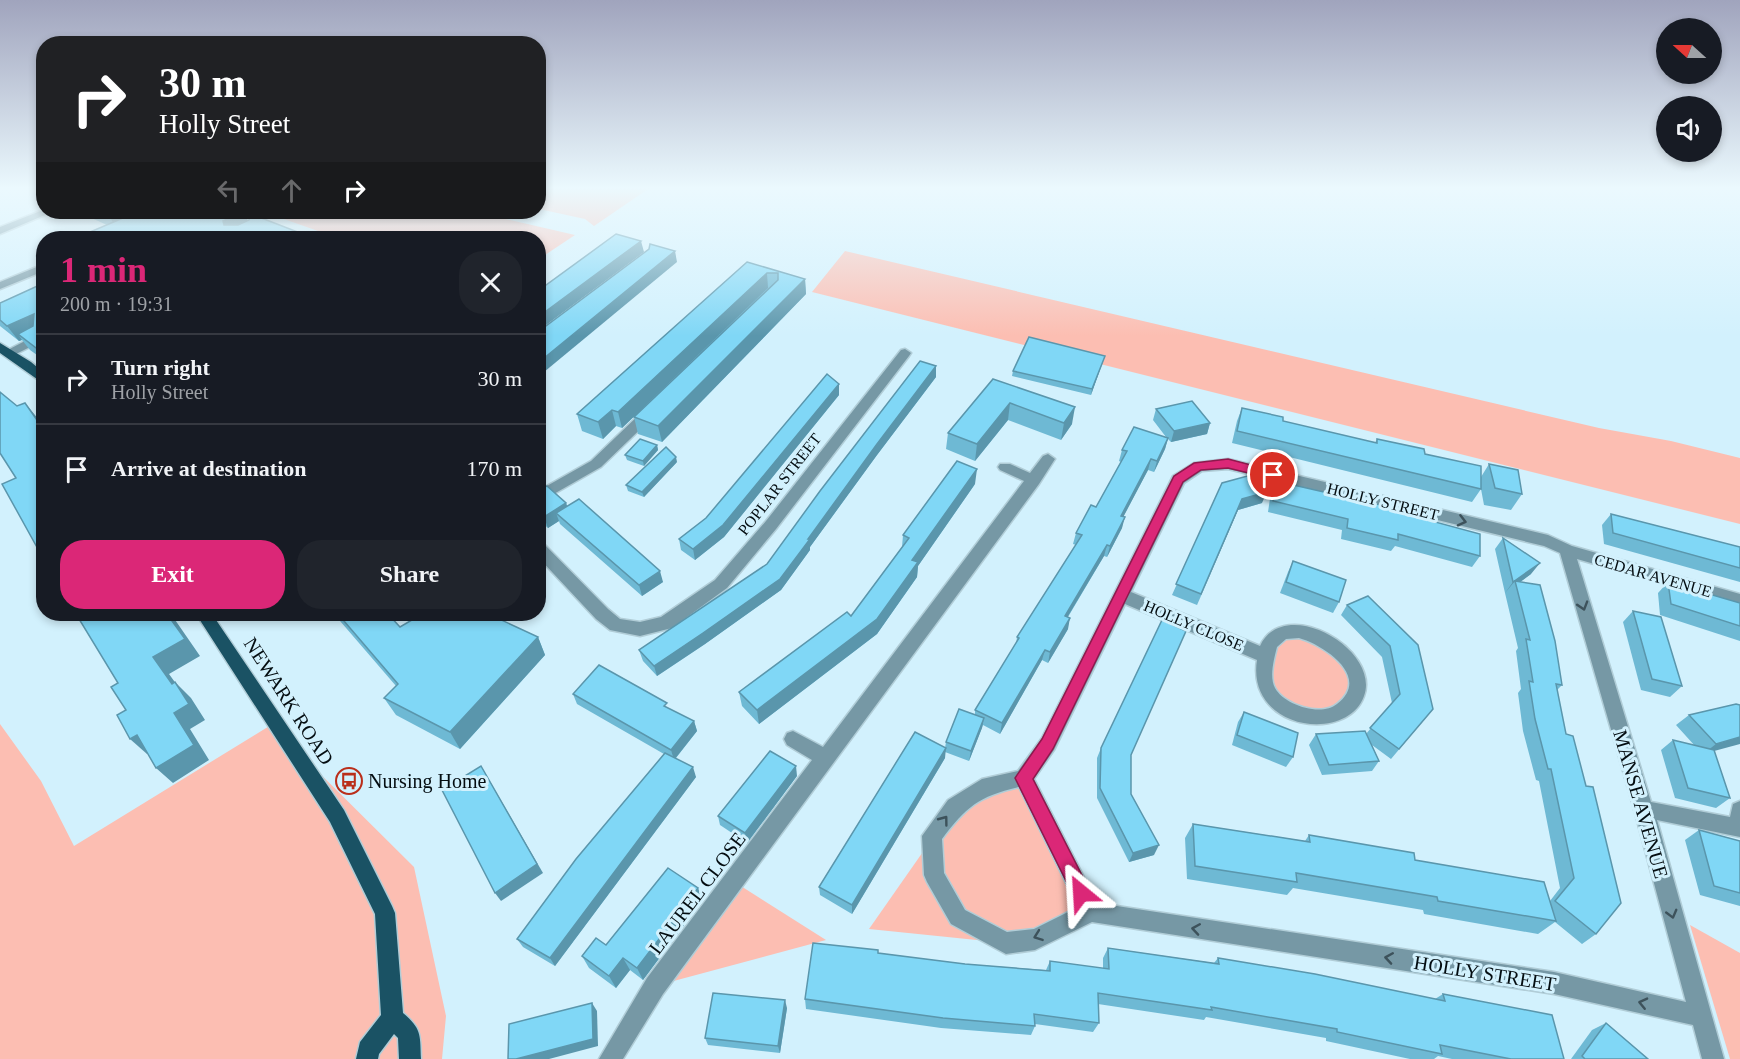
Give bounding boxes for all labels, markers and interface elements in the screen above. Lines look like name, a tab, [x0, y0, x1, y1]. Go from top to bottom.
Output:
north arrow	[1656, 18, 1722, 84]
map controls	[1656, 18, 1722, 162]
icon: right	[60, 60, 138, 138]
text: 30 m	[159, 60, 247, 106]
button: sound	[1656, 96, 1722, 162]
text: Holly Street	[159, 109, 290, 139]
icon: left	[212, 174, 245, 207]
icon: ahead	[275, 174, 308, 207]
icon: right	[338, 174, 371, 207]
text: 1 min	[60, 250, 147, 290]
button: close	[459, 251, 522, 314]
text: 200 m · 19:31	[60, 293, 173, 315]
text: Turn right	[111, 355, 210, 380]
icon: right	[60, 363, 93, 396]
text: 30 m	[477, 366, 522, 391]
text: Holly Street	[111, 381, 208, 403]
street label: POPLAR STREET	[735, 430, 824, 538]
pin	[1247, 449, 1298, 500]
icon: arrive	[60, 453, 93, 486]
text: Arrive at destination	[111, 456, 307, 481]
text: 170 m	[466, 456, 522, 481]
icon: arrive	[1256, 458, 1289, 491]
street label: HOLLY STREET	[1325, 479, 1441, 524]
one-way arrow	[1457, 513, 1467, 526]
button: Exit	[60, 540, 285, 609]
button: Share	[297, 540, 522, 609]
street label: CEDAR AVENUE	[1592, 551, 1713, 600]
street label: HOLLY CLOSE	[1141, 597, 1246, 654]
one-way arrow	[1576, 600, 1588, 611]
street label: NEWARK ROAD	[240, 633, 338, 769]
street label: MANSE AVENUE	[1609, 727, 1673, 881]
bus stop icon: Nursing Home	[334, 766, 364, 796]
place label: Nursing Home	[368, 770, 486, 793]
one-way arrow	[937, 815, 948, 826]
street label: LAUREL CLOSE	[644, 828, 750, 958]
position arrow	[1049, 861, 1113, 925]
one-way arrow	[1665, 909, 1678, 919]
one-way arrow	[1192, 924, 1201, 936]
one-way arrow	[1033, 929, 1044, 942]
street label: HOLLY STREET	[1412, 951, 1558, 995]
one-way arrow	[1384, 952, 1394, 965]
one-way arrow	[1638, 997, 1648, 1010]

